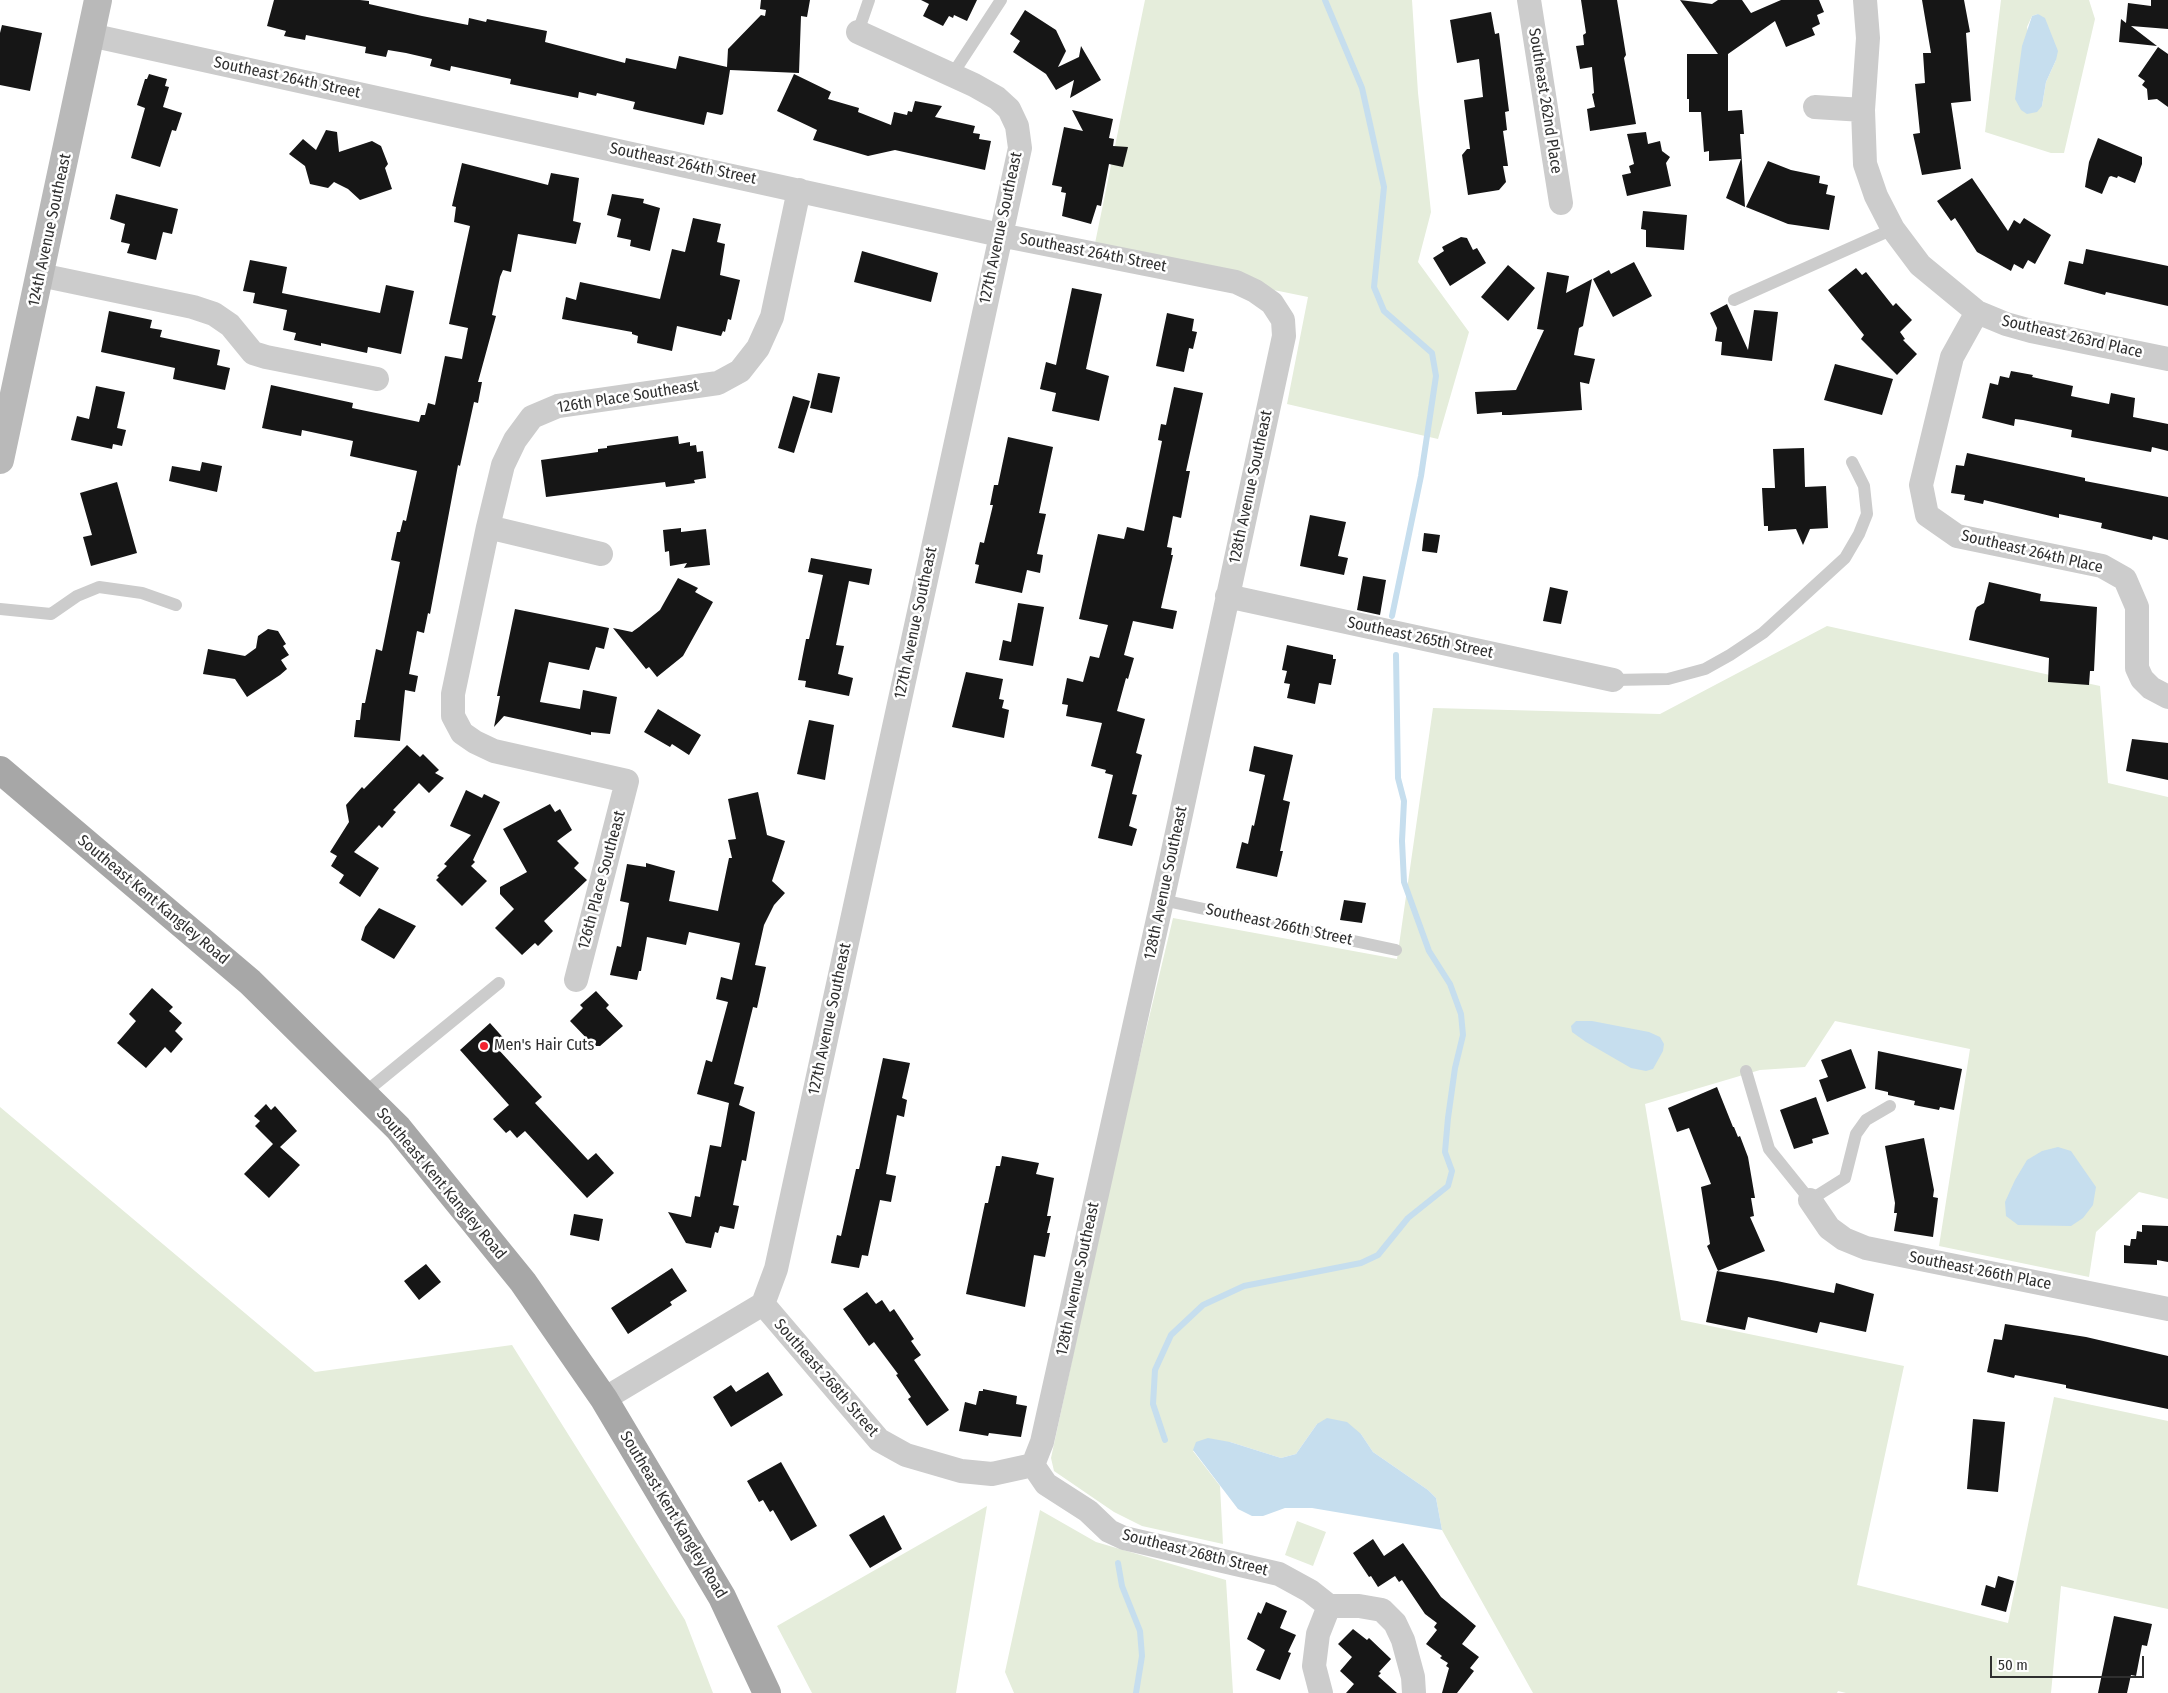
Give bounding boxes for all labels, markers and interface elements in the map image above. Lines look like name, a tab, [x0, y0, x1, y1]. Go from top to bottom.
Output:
street label: Southeast 262nd Place	[1524, 27, 1566, 175]
street label: Southeast 264th Street	[212, 53, 362, 103]
street label: Southeast 264th Street	[608, 139, 758, 189]
street label: 127th Avenue Southeast	[976, 150, 1026, 306]
street label: 124th Avenue Southeast	[24, 152, 76, 308]
street label: Southeast 264th Street	[1018, 229, 1168, 277]
street label: Southeast 263rd Place	[2000, 311, 2144, 363]
street label: 126th Place Southeast	[556, 376, 700, 418]
street label: 128th Avenue Southeast	[1225, 408, 1277, 566]
street label: Southeast 264th Place	[1959, 526, 2105, 578]
street label: 127th Avenue Southeast	[891, 545, 941, 701]
street label: Southeast 265th Street	[1345, 613, 1495, 663]
street label: 128th Avenue Southeast	[1140, 804, 1192, 962]
street label: 126th Place Southeast	[574, 808, 630, 952]
street label: Southeast Kent Kangley Road	[73, 831, 233, 969]
street label: Southeast 266th Street	[1204, 900, 1354, 950]
street label: 127th Avenue Southeast	[805, 941, 855, 1097]
place label: Men's Hair Cuts	[494, 1036, 594, 1056]
marker: Men's Hair Cuts	[478, 1040, 490, 1052]
street label: Southeast Kent Kangley Road	[372, 1104, 510, 1264]
street label: 128th Avenue Southeast	[1052, 1200, 1104, 1358]
street label: Southeast 266th Place	[1907, 1248, 2053, 1294]
street label: Southeast 268th Street	[770, 1315, 882, 1441]
street label: Southeast Kent Kangley Road	[615, 1428, 731, 1602]
street label: Southeast 268th Street	[1120, 1526, 1270, 1580]
scale bar	[1993, 1646, 2147, 1678]
text: 50 m	[1998, 1656, 2028, 1674]

